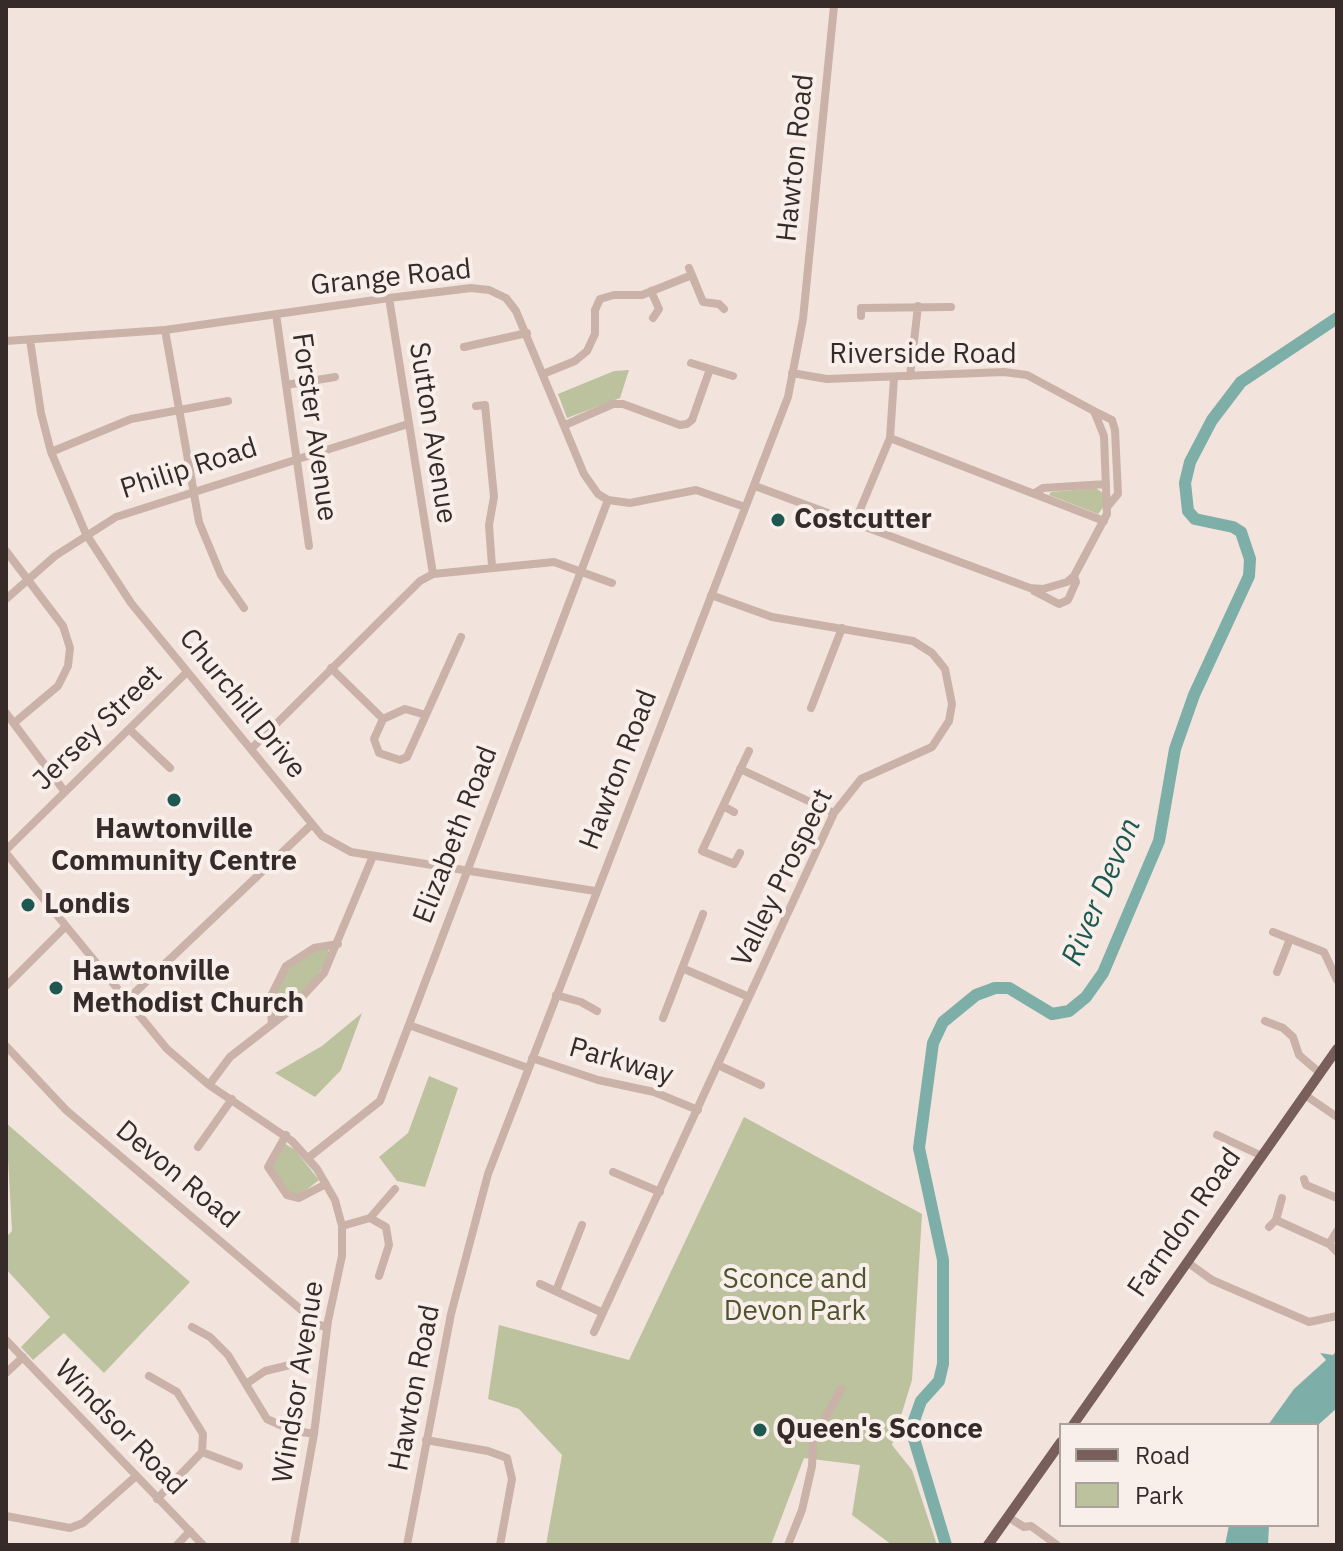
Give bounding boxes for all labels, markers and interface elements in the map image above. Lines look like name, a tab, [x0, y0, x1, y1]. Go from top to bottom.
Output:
street label: Hawton Road	[770, 72, 822, 244]
street label: Grange Road	[309, 253, 473, 303]
street label: Forster Avenue	[284, 331, 344, 523]
street label: Riverside Road	[829, 338, 1017, 372]
street label: Sutton Avenue	[401, 340, 463, 526]
street label: Philip Road	[116, 431, 262, 507]
place label: Costcutter	[794, 503, 932, 537]
marker: Costcutter	[769, 511, 787, 529]
street label: Churchill Drive	[171, 622, 313, 786]
street label: Jersey Street	[27, 658, 169, 798]
street label: Hawton Road	[573, 685, 665, 855]
street label: Elizabeth Road	[407, 742, 505, 928]
street label: Valley Prospect	[725, 784, 841, 972]
marker: Hawtonville Community Centre	[165, 791, 183, 809]
place label: Hawtonville Community Centre	[51, 813, 297, 879]
water label: River Devon	[1055, 813, 1149, 971]
place label: Londis	[44, 888, 130, 922]
marker: Londis	[19, 896, 37, 914]
place label: Hawtonville Methodist Church	[72, 955, 304, 1021]
marker: Hawtonville Methodist Church	[47, 979, 65, 997]
street label: Parkway	[565, 1031, 677, 1093]
street label: Devon Road	[109, 1114, 245, 1236]
street label: Farndon Road	[1121, 1142, 1249, 1304]
park label: Sconce and Devon Park	[723, 1263, 867, 1329]
street label: Windsor Avenue	[266, 1279, 332, 1485]
street label: Hawton Road	[382, 1302, 448, 1474]
street label: Windsor Road	[47, 1354, 193, 1502]
place label: Queen's Sconce	[776, 1413, 983, 1447]
marker: Queen's Sconce	[751, 1421, 769, 1439]
legend	[1059, 1423, 1319, 1527]
text: Road	[1135, 1439, 1190, 1471]
text: Park	[1135, 1479, 1184, 1511]

